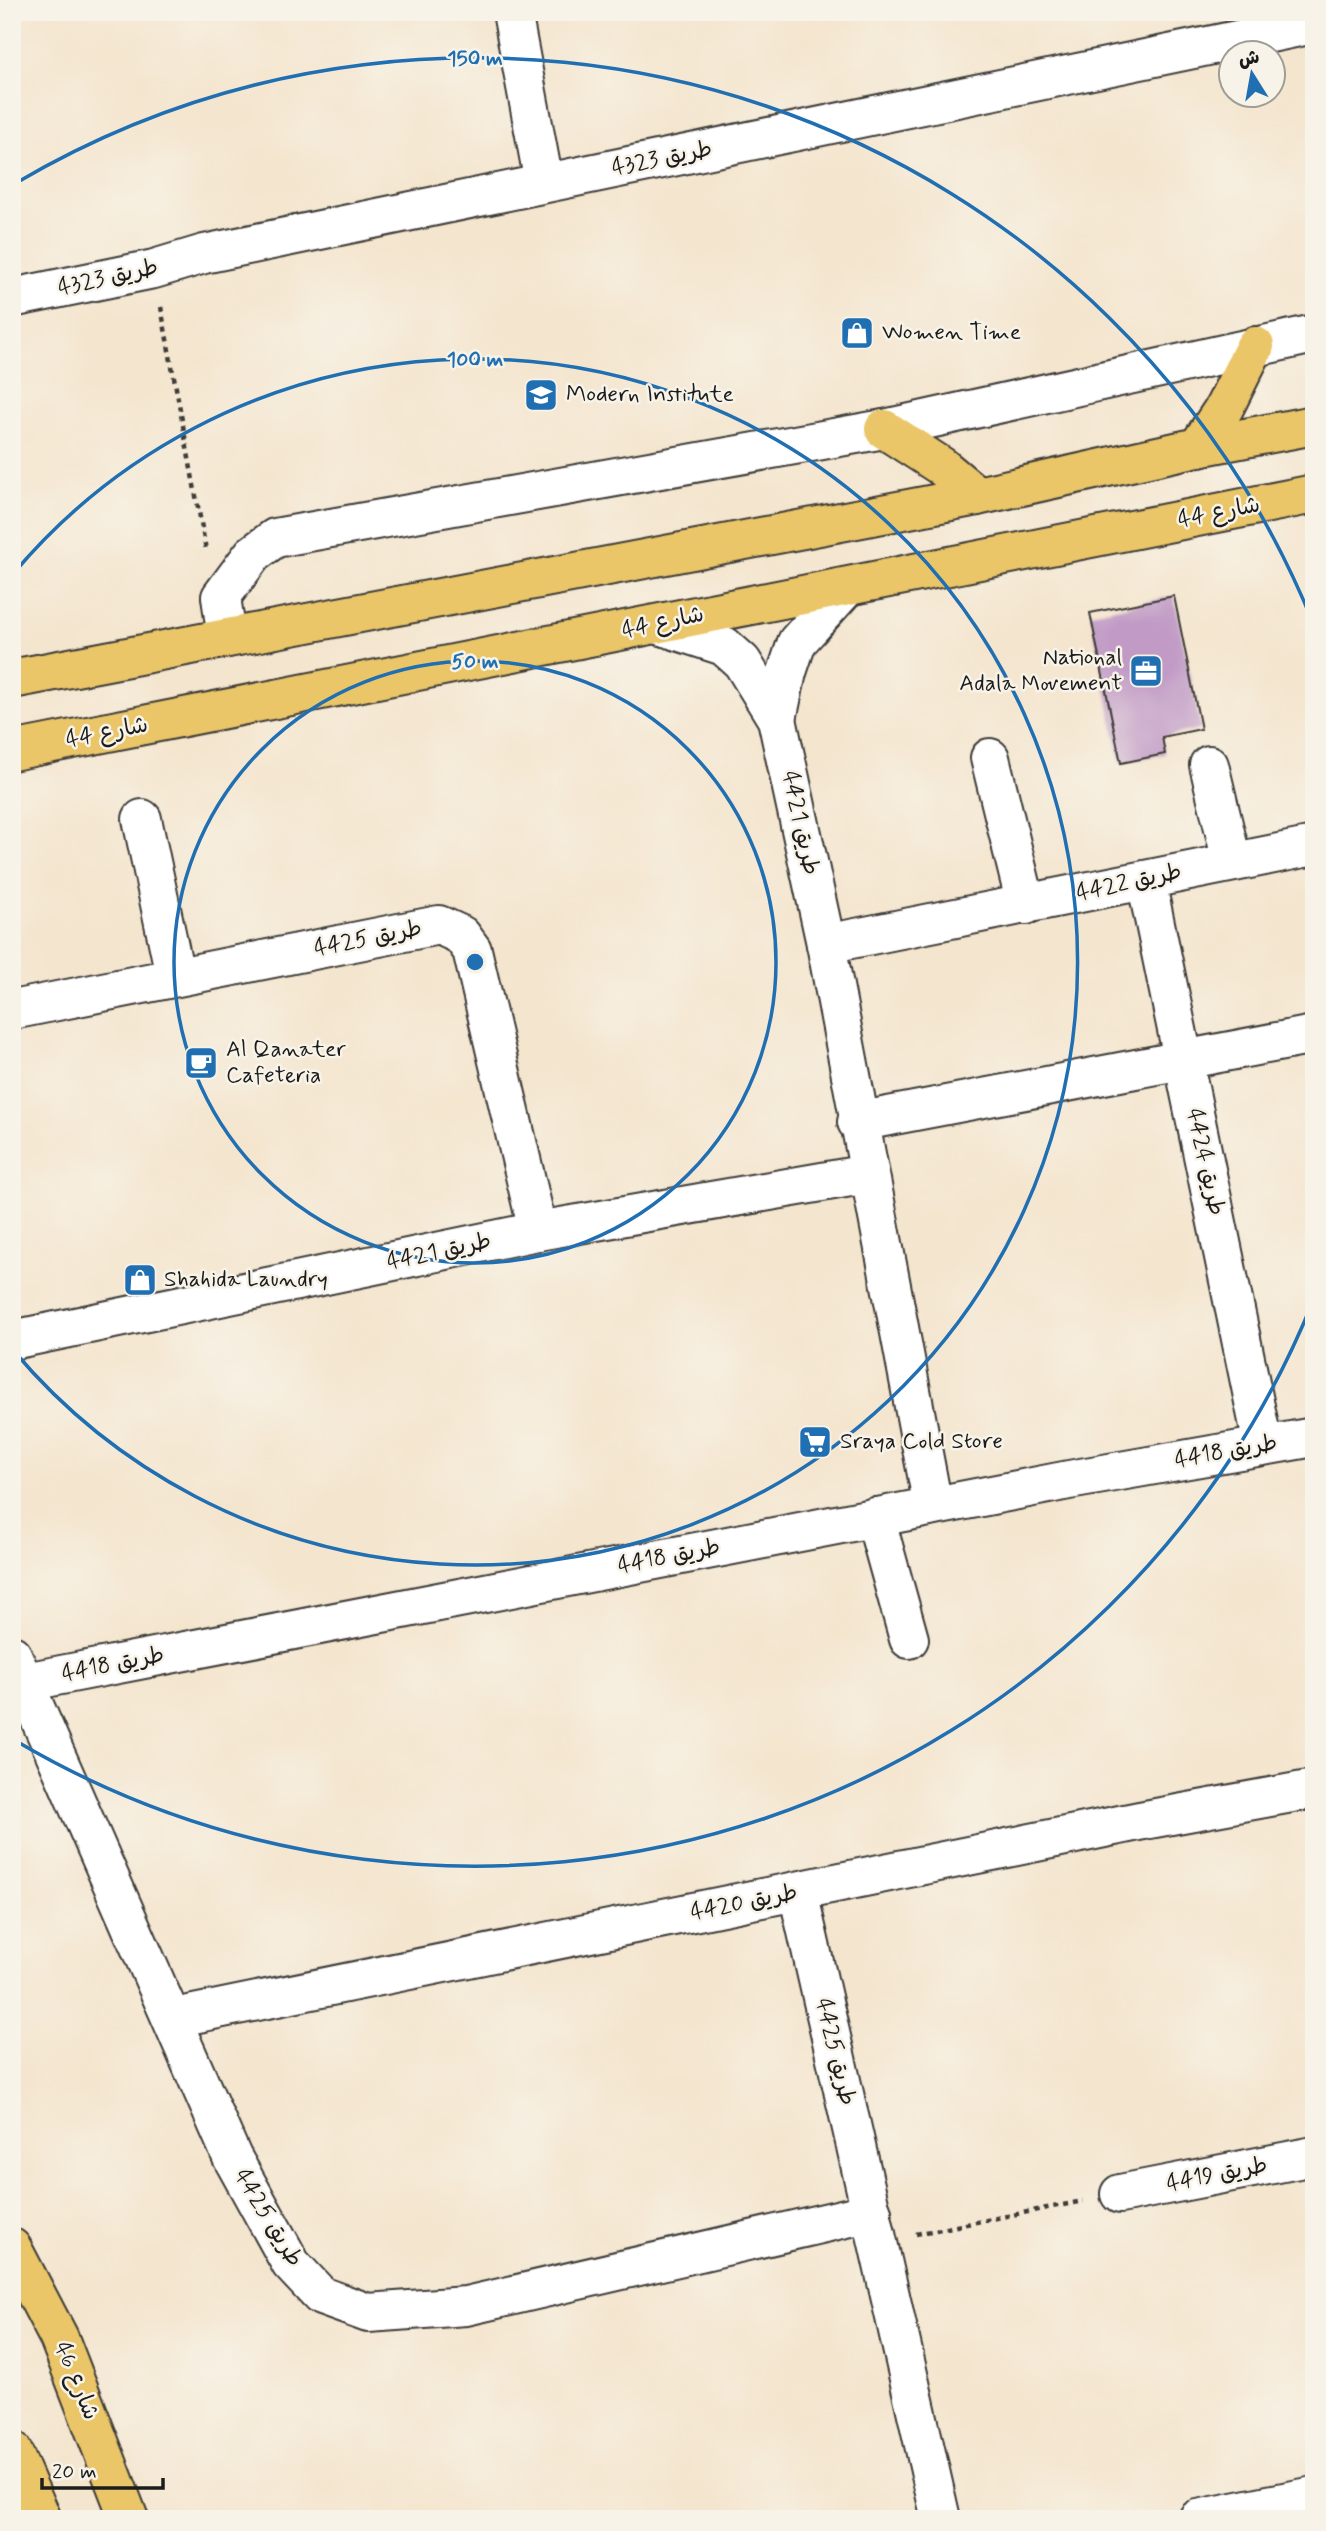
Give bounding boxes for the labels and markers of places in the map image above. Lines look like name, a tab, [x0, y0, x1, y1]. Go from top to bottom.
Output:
shop icon: Women Time	[838, 314, 876, 352]
place label: Women Time	[882, 318, 1021, 348]
school or university icon: Modern Institute	[522, 376, 560, 414]
place label: Modern Institute	[566, 380, 734, 410]
place label: National Adala Movement	[959, 643, 1122, 699]
office icon: National Adala Movement	[1127, 652, 1165, 690]
centre of rings	[463, 950, 487, 974]
place label: Al Qanater Cafeteria	[226, 1035, 346, 1091]
cafe icon: Al Qanater Cafeteria	[182, 1044, 220, 1082]
shop icon: Shahida Laundry	[121, 1261, 159, 1299]
place label: Shahida Laundry	[164, 1265, 328, 1295]
supermarket icon: Sraya Cold Store	[796, 1423, 834, 1461]
place label: Sraya Cold Store	[840, 1427, 1003, 1457]

